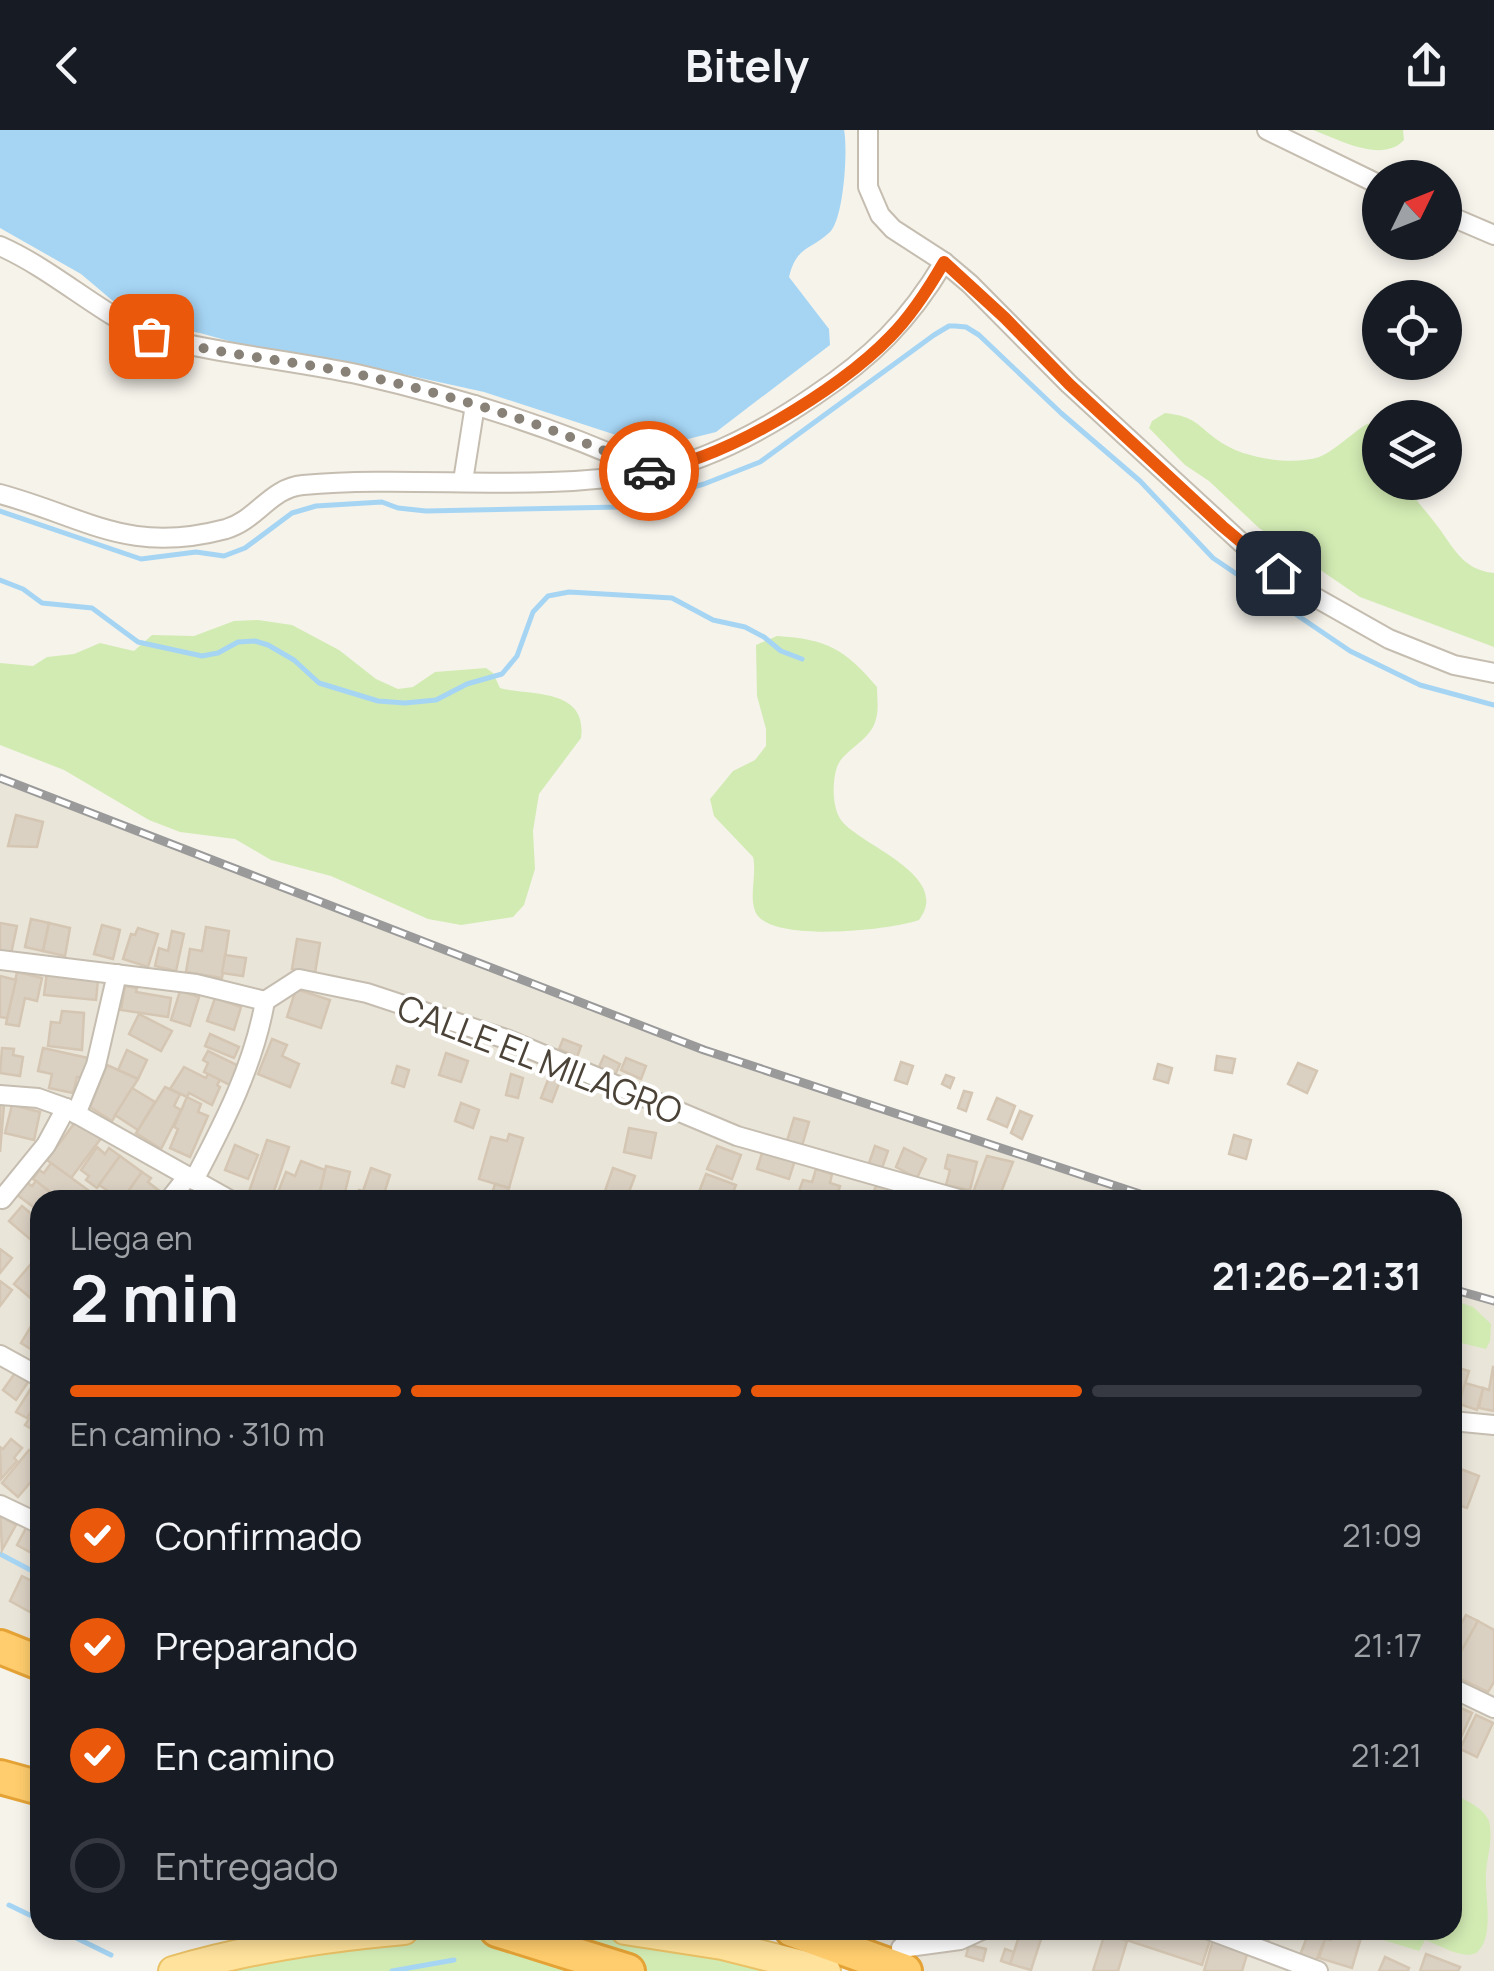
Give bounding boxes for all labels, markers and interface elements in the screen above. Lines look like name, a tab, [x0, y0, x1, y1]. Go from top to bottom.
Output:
text: Bitely	[685, 34, 809, 96]
icon: back	[40, 38, 95, 93]
icon: share	[1399, 38, 1454, 93]
north arrow	[1362, 160, 1462, 260]
map controls	[1362, 160, 1462, 500]
button: locate	[1362, 280, 1462, 380]
pin	[109, 294, 194, 379]
icon: bag	[124, 309, 179, 364]
button: layers	[1362, 400, 1462, 500]
courier	[599, 421, 699, 521]
icon: car	[622, 444, 677, 499]
pin	[1236, 531, 1321, 616]
icon: home	[1251, 546, 1306, 601]
street label: CALLE EL MILAGRO	[391, 983, 689, 1135]
text: Llega en	[70, 1216, 193, 1260]
text: 21:26–21:31	[1212, 1249, 1422, 1301]
text: 2 min	[70, 1253, 239, 1342]
text: En camino · 310 m	[70, 1412, 325, 1456]
icon: check	[70, 1508, 125, 1563]
text: Confirmado	[155, 1509, 362, 1561]
text: 21:09	[1342, 1513, 1422, 1557]
icon: check	[70, 1618, 125, 1673]
text: Preparando	[155, 1619, 358, 1671]
text: 21:17	[1353, 1623, 1422, 1667]
icon: check	[70, 1728, 125, 1783]
text: En camino	[155, 1729, 335, 1781]
text: 21:21	[1351, 1733, 1422, 1777]
text: Entregado	[155, 1839, 339, 1891]

